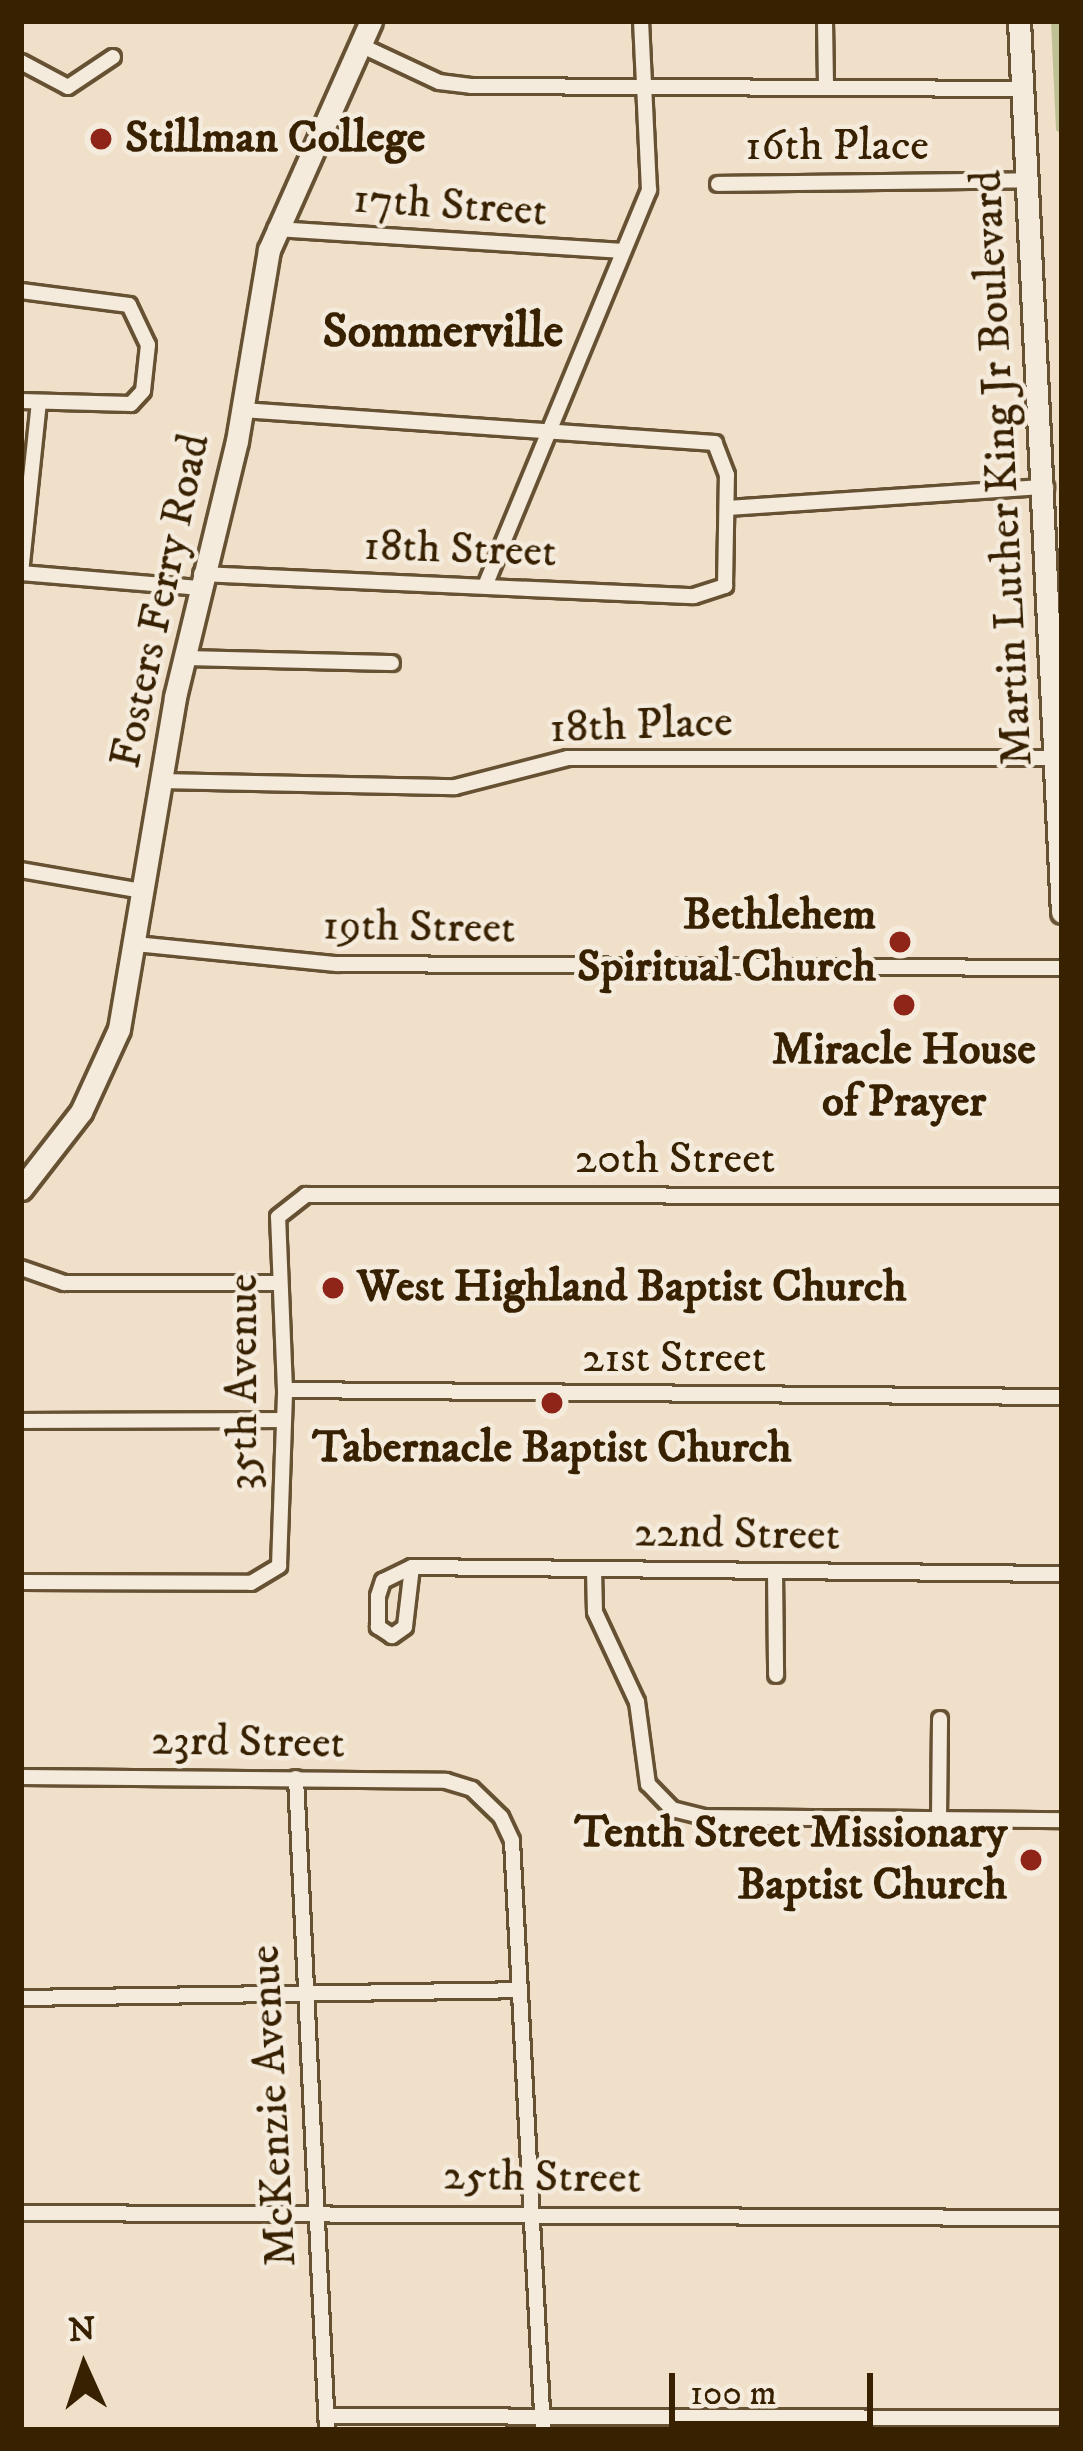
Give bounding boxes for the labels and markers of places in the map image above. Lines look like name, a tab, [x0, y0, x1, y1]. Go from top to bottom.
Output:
place label: Stillman College	[125, 112, 425, 166]
marker: Stillman College	[88, 126, 114, 152]
place label: Bethlehem Spiritual Church	[577, 889, 876, 995]
marker: Bethlehem Spiritual Church	[887, 929, 913, 955]
marker: Miracle House of Prayer	[891, 992, 917, 1018]
place label: Miracle House of Prayer	[772, 1024, 1036, 1130]
place label: West Highland Baptist Church	[357, 1261, 907, 1315]
marker: West Highland Baptist Church	[320, 1275, 346, 1301]
marker: Tabernacle Baptist Church	[539, 1390, 565, 1416]
place label: Tabernacle Baptist Church	[312, 1422, 792, 1476]
place label: Tenth Street Missionary Baptist Church	[575, 1807, 1007, 1913]
marker: Tenth Street Missionary Baptist Church	[1018, 1847, 1044, 1873]

